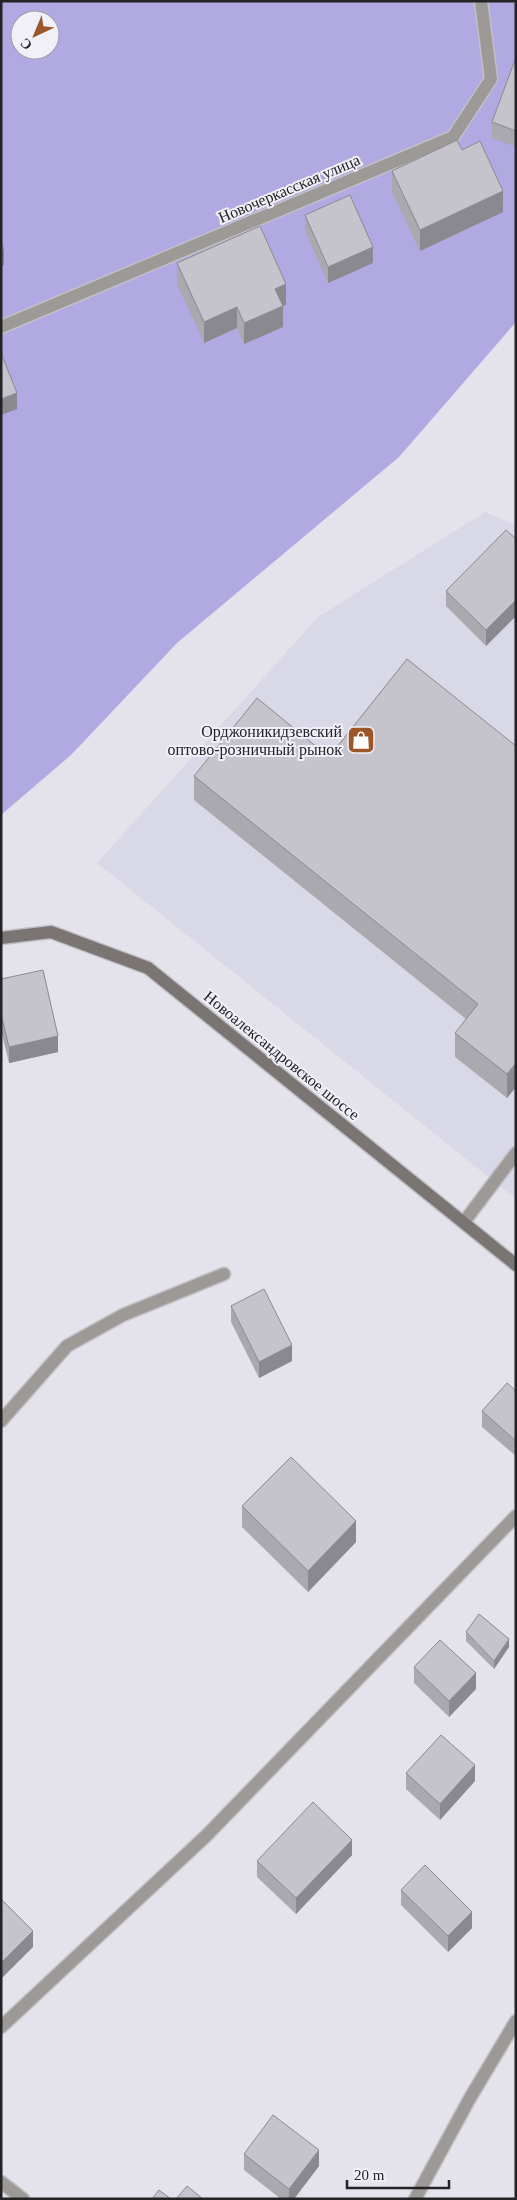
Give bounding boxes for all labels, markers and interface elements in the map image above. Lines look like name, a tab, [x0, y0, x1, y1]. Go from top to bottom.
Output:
north arrow	[10, 10, 60, 60]
text: С	[17, 35, 35, 53]
street label: Новочеркасская улица	[216, 151, 363, 227]
place label: Орджоникидзевский оптово-розничный рынок	[167, 723, 342, 759]
shop icon: Орджоникидзевский оптово-розничный рынок	[346, 725, 376, 755]
street label: Новоалександровское шоссе	[200, 987, 363, 1124]
scale bar	[347, 2158, 450, 2190]
text: 20 m	[354, 2167, 385, 2183]

